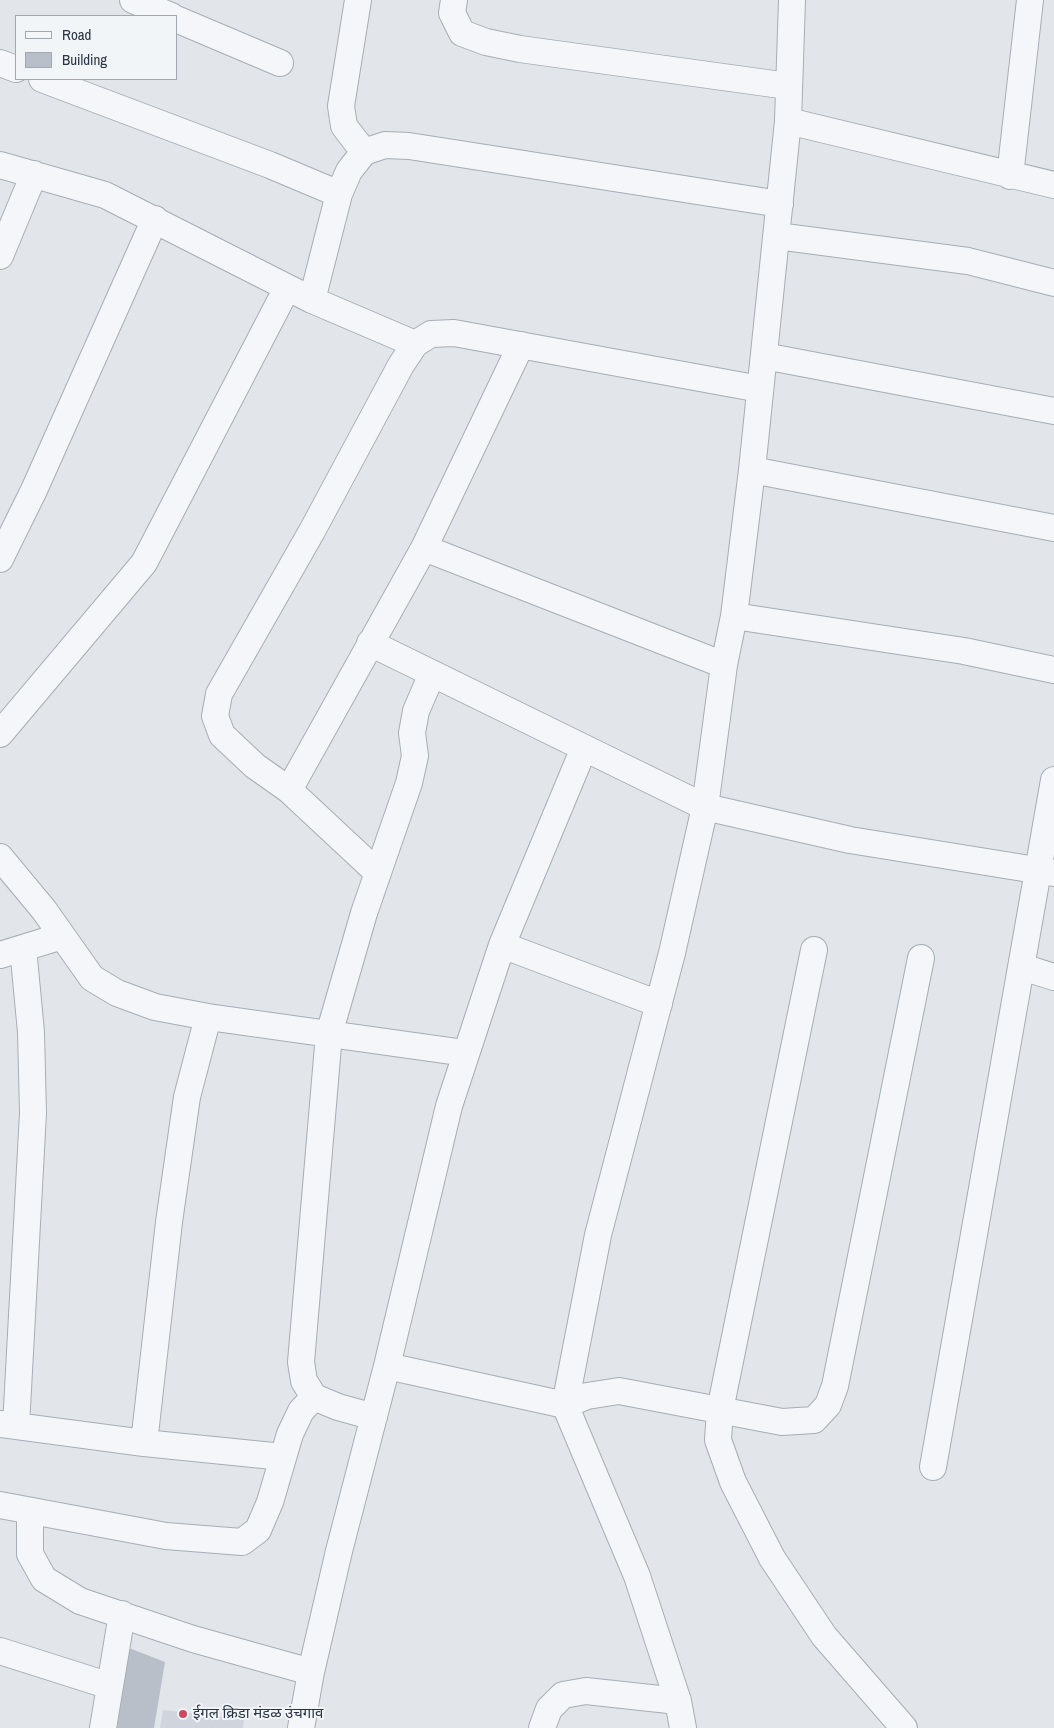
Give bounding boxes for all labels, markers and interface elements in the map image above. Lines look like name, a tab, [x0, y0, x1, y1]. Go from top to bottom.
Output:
legend	[15, 15, 178, 80]
text: Road	[62, 24, 91, 45]
text: Building	[62, 49, 107, 70]
place label: ईगल क्रिडा मंडळ उंचगाव	[193, 1705, 323, 1723]
marker: ईगल क्रिडा मंडळ उंचगाव	[177, 1708, 189, 1720]

